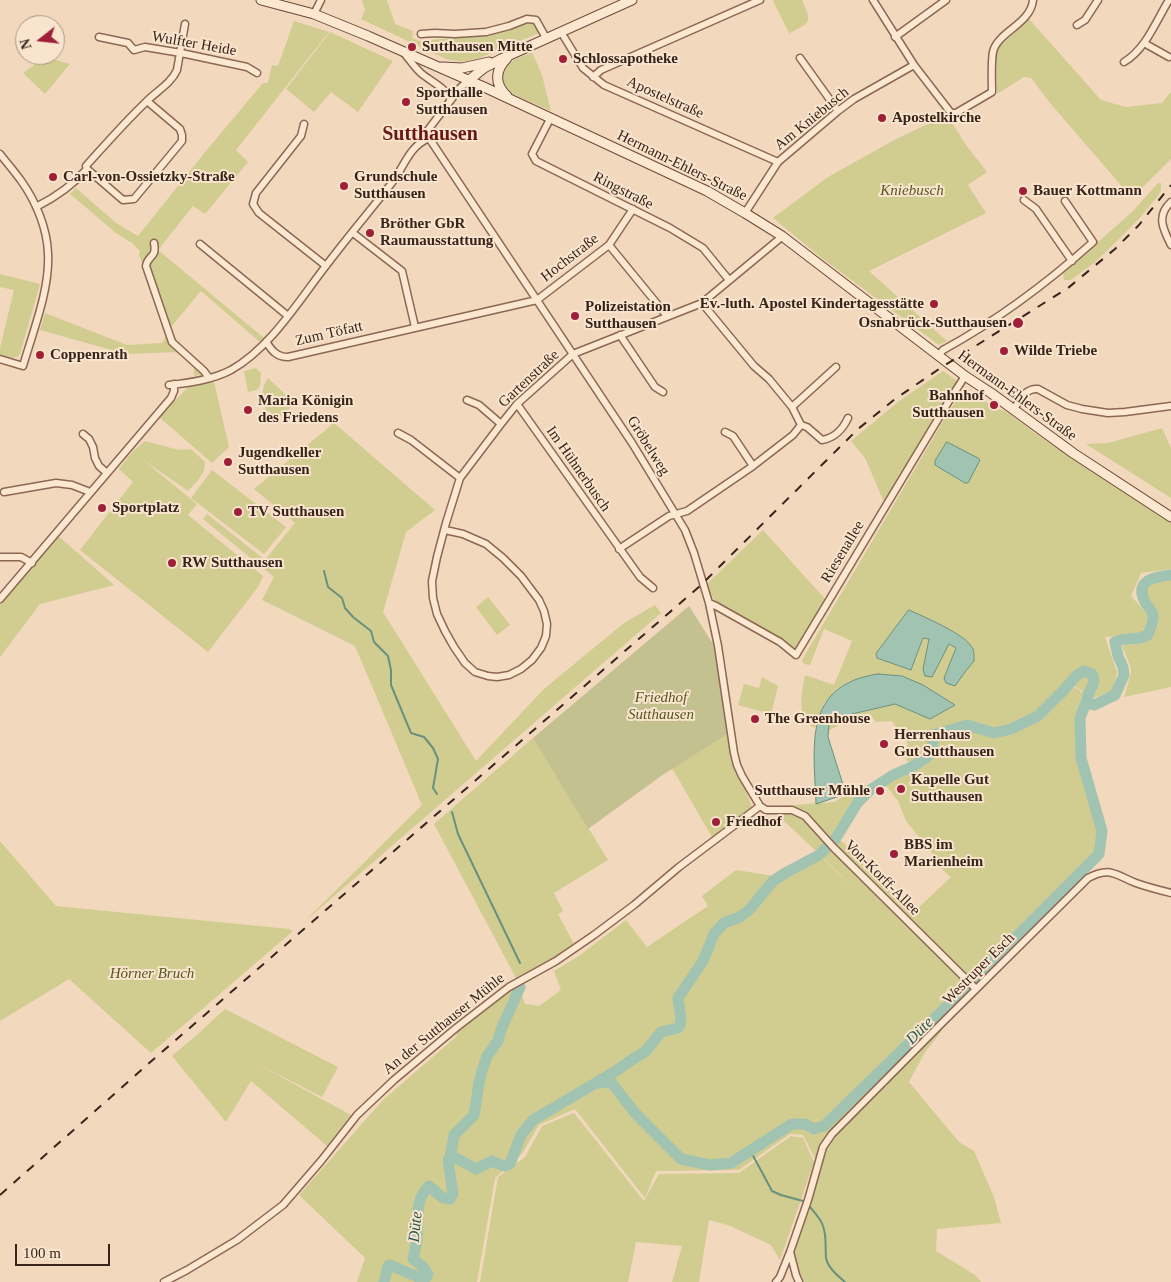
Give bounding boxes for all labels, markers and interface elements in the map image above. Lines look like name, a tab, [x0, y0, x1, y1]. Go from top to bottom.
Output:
north arrow	[15, 15, 65, 65]
street label: Wulfter Heide	[150, 28, 238, 60]
text: N	[17, 37, 35, 51]
place label: Sutthausen Mitte	[422, 38, 532, 56]
marker: Sutthausen Mitte	[406, 41, 418, 53]
place label: Schlossapotheke	[573, 50, 678, 68]
marker: Schlossapotheke	[557, 53, 569, 65]
street label: Apostelstraße	[624, 73, 706, 123]
place label: Sporthalle Sutthausen	[416, 84, 488, 119]
street label: Am Kniebusch	[771, 84, 853, 154]
marker: Sporthalle Sutthausen	[400, 96, 412, 108]
place label: Apostelkirche	[892, 109, 981, 127]
marker: Apostelkirche	[876, 112, 888, 124]
district label: Sutthausen	[382, 123, 478, 147]
street label: Hermann-Ehlers-Straße	[614, 127, 750, 205]
place label: Carl-von-Ossietzky-Straße	[63, 168, 235, 186]
place label: Grundschule Sutthausen	[354, 168, 437, 203]
street label: Ringstraße	[590, 168, 656, 214]
marker: Carl-von-Ossietzky-Straße	[47, 171, 59, 183]
marker: Grundschule Sutthausen	[338, 180, 350, 192]
park label: Kniebusch	[880, 182, 944, 200]
place label: Bauer Kottmann	[1033, 182, 1142, 200]
marker: Bauer Kottmann	[1017, 185, 1029, 197]
place label: Bröther GbR Raumausstattung	[380, 215, 493, 250]
marker: Bröther GbR Raumausstattung	[364, 227, 376, 239]
street label: Hochstraße	[538, 230, 602, 286]
place label: Ev.-luth. Apostel Kindertagesstätte	[700, 295, 924, 313]
place label: Polizeistation Sutthausen	[585, 298, 671, 333]
marker: Ev.-luth. Apostel Kindertagesstätte	[928, 298, 940, 310]
marker: Polizeistation Sutthausen	[569, 310, 581, 322]
place label: Osnabrück-Sutthausen	[859, 314, 1007, 332]
marker: Osnabrück-Sutthausen	[1011, 316, 1025, 330]
street label: Zum Töfatt	[293, 318, 365, 350]
place label: Wilde Triebe	[1014, 342, 1097, 360]
marker: Wilde Triebe	[998, 345, 1010, 357]
place label: Coppenrath	[50, 346, 128, 364]
street label: Gartenstraße	[495, 346, 563, 412]
street label: Hermann-Ehlers-Straße	[954, 347, 1080, 445]
marker: Coppenrath	[34, 349, 46, 361]
place label: Bahnhof Sutthausen	[912, 387, 984, 422]
place label: Maria Königin des Friedens	[258, 392, 353, 427]
marker: Bahnhof Sutthausen	[988, 399, 1000, 411]
marker: Maria Königin des Friedens	[242, 404, 254, 416]
street label: Gröbelweg	[623, 413, 673, 479]
street label: Im Hühnerbusch	[542, 423, 614, 515]
place label: Jugendkeller Sutthausen	[238, 444, 321, 479]
marker: Jugendkeller Sutthausen	[222, 456, 234, 468]
place label: Sportplatz	[112, 499, 180, 517]
marker: Sportplatz	[96, 502, 108, 514]
place label: TV Sutthausen	[248, 503, 344, 521]
marker: TV Sutthausen	[232, 506, 244, 518]
street label: Riesenallee	[817, 518, 869, 586]
place label: RW Sutthausen	[182, 554, 283, 572]
marker: RW Sutthausen	[166, 557, 178, 569]
park label: Friedhof Sutthausen	[628, 689, 694, 724]
place label: The Greenhouse	[765, 710, 870, 728]
marker: The Greenhouse	[749, 713, 761, 725]
place label: Herrenhaus Gut Sutthausen	[894, 726, 994, 761]
marker: Herrenhaus Gut Sutthausen	[878, 738, 890, 750]
place label: Kapelle Gut Sutthausen	[911, 771, 989, 806]
place label: Sutthauser Mühle	[755, 782, 870, 800]
marker: Kapelle Gut Sutthausen	[895, 783, 907, 795]
marker: Sutthauser Mühle	[874, 785, 886, 797]
place label: Friedhof	[726, 813, 782, 831]
marker: Friedhof	[710, 816, 722, 828]
street label: Von-Korff-Allee	[840, 836, 924, 920]
place label: BBS im Marienheim	[904, 836, 983, 871]
marker: BBS im Marienheim	[888, 848, 900, 860]
street label: Westruper Esch	[939, 929, 1019, 1009]
park label: Hörner Bruch	[110, 965, 194, 983]
street label: An der Sutthauser Mühle	[380, 969, 508, 1079]
water label: Düte	[902, 1013, 938, 1049]
water label: Düte	[405, 1211, 427, 1243]
scale bar	[18, 1234, 112, 1266]
text: 100 m	[23, 1245, 61, 1261]

